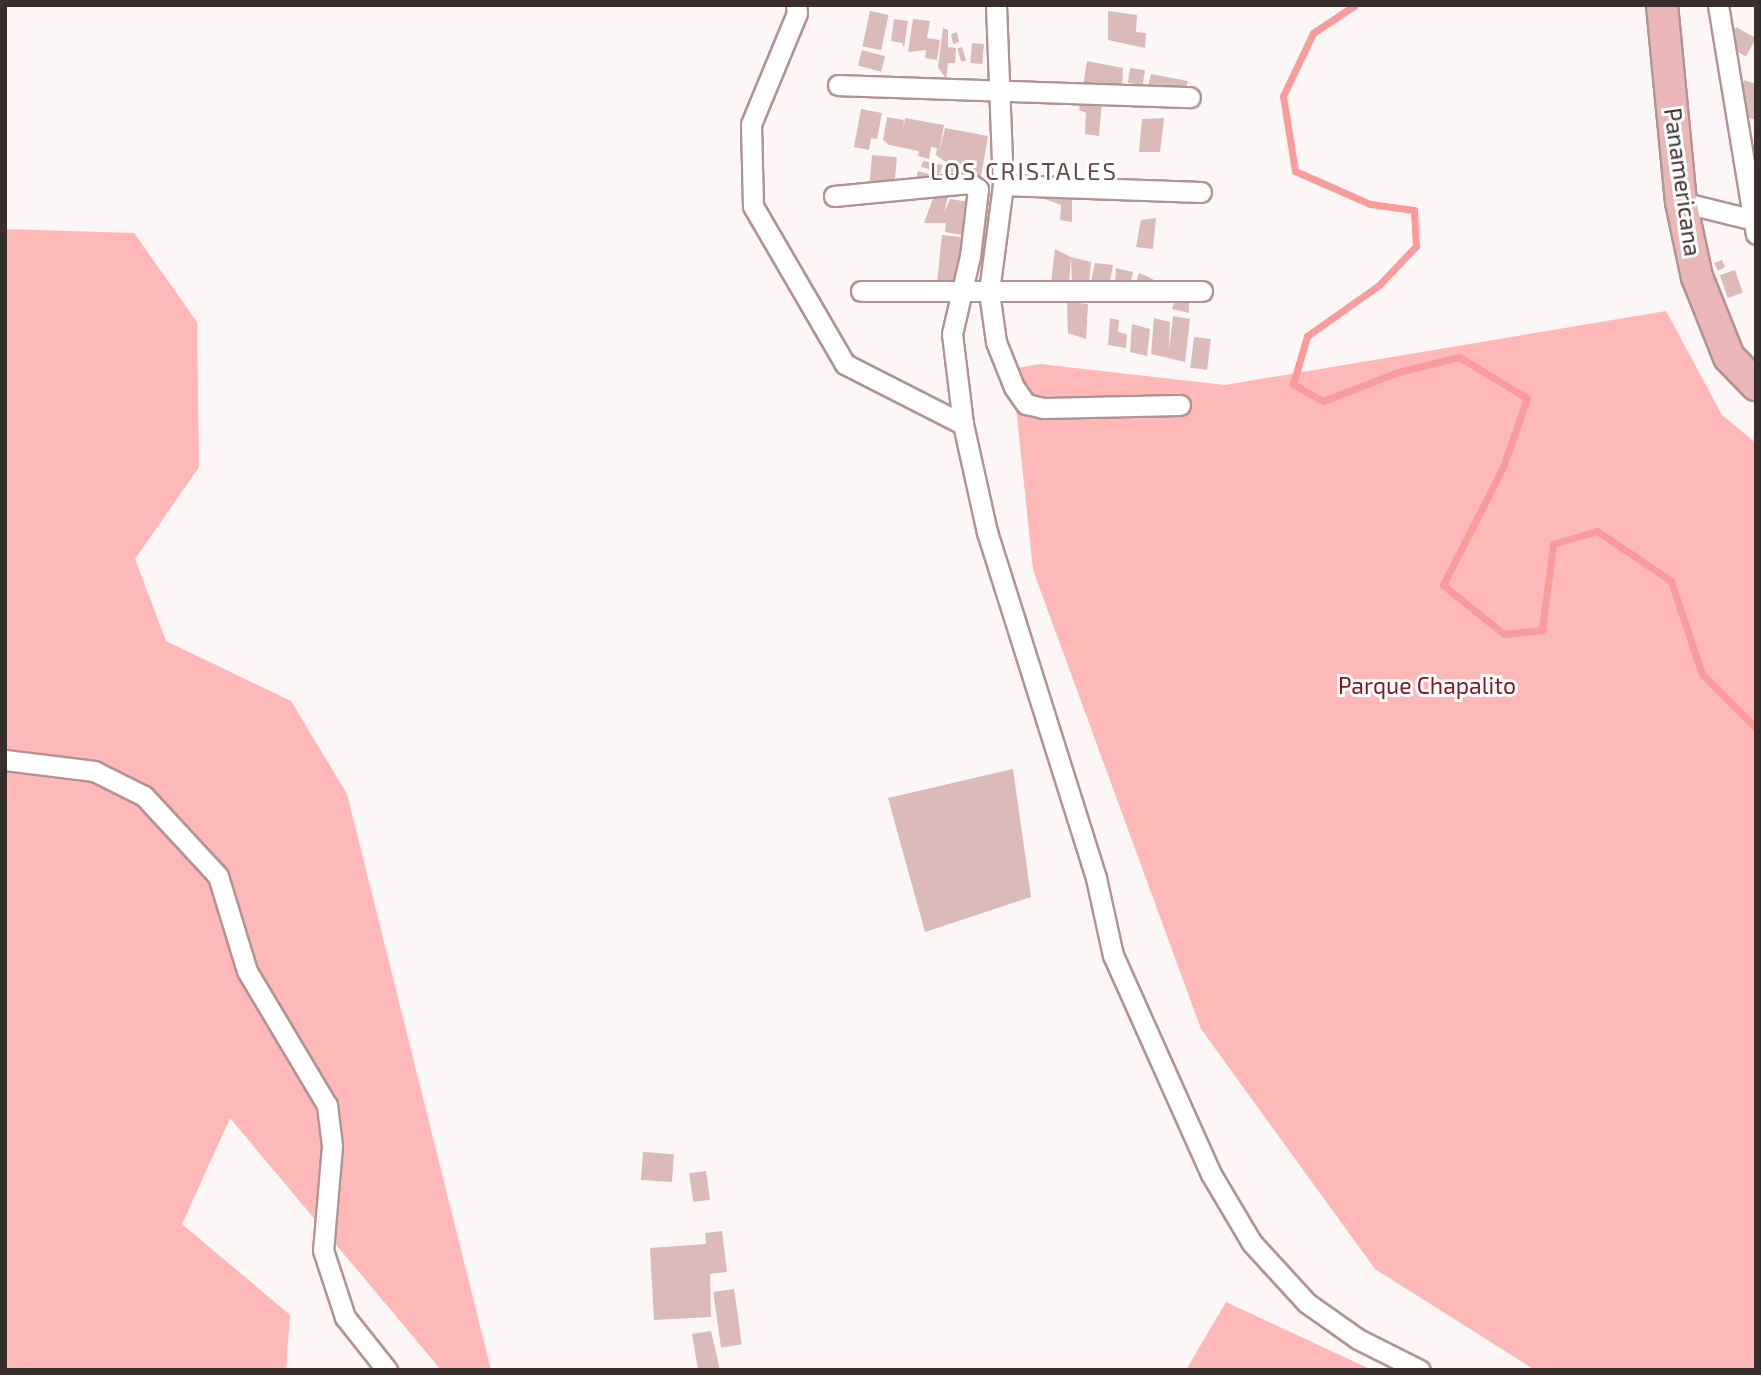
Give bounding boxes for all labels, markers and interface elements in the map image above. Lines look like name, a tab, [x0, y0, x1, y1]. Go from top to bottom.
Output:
street label: Panamericana	[1659, 106, 1707, 258]
district label: LOS CRISTALES	[932, 157, 1116, 185]
park label: Parque Chapalito	[1338, 671, 1516, 699]

